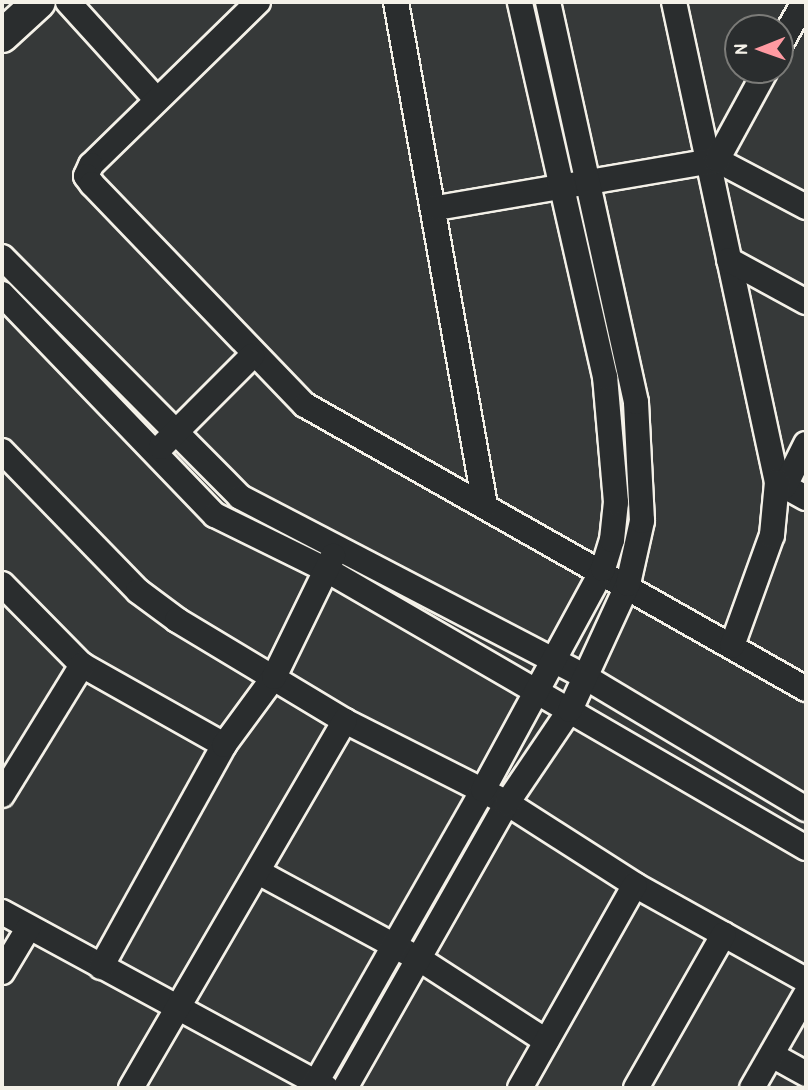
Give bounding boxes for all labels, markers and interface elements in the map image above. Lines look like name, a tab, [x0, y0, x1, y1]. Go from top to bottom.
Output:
north arrow	[724, 14, 794, 84]
text: N	[727, 44, 753, 55]

